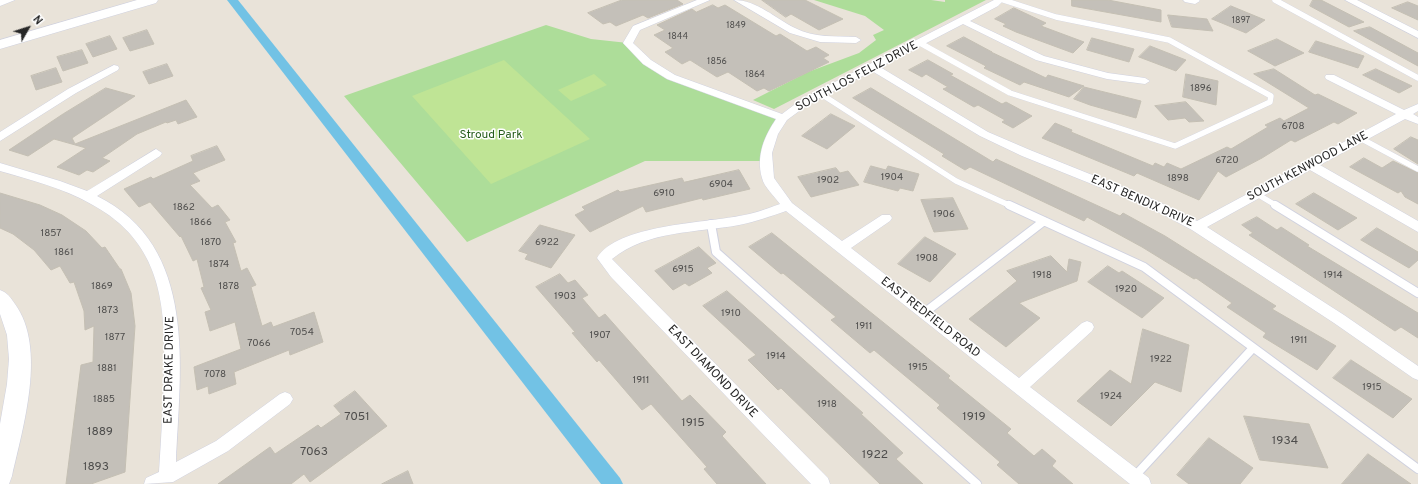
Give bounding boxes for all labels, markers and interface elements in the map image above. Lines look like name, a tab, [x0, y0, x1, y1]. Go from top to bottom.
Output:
north arrow	[8, 8, 48, 48]
text: N	[29, 13, 45, 28]
house number: 1897	[1232, 16, 1250, 26]
house number: 1849	[726, 21, 746, 31]
house number: 1844	[668, 32, 688, 42]
street label: SOUTH LOS FELIZ DRIVE	[793, 39, 921, 115]
house number: 1856	[707, 57, 727, 67]
house number: 1864	[745, 70, 765, 80]
house number: 1896	[1190, 83, 1212, 95]
house number: 6708	[1281, 121, 1305, 133]
park label: Stroud Park	[459, 129, 523, 143]
street label: SOUTH KENWOOD LANE	[1245, 129, 1371, 205]
house number: 6720	[1215, 155, 1239, 167]
house number: 1904	[881, 172, 903, 184]
street label: EAST BENDIX DRIVE	[1088, 173, 1196, 231]
house number: 1898	[1167, 173, 1189, 185]
house number: 1902	[817, 175, 839, 187]
house number: 6904	[709, 179, 733, 191]
house number: 6910	[653, 188, 675, 200]
house number: 1862	[173, 202, 195, 214]
house number: 1906	[933, 209, 955, 221]
house number: 1866	[190, 217, 212, 229]
house number: 1857	[40, 228, 62, 240]
house number: 1870	[200, 237, 222, 249]
house number: 6922	[535, 237, 559, 249]
house number: 1861	[54, 247, 74, 259]
house number: 1908	[916, 253, 938, 265]
house number: 1874	[209, 259, 229, 271]
house number: 6915	[672, 264, 694, 276]
house number: 1918	[1032, 270, 1052, 282]
house number: 1914	[1323, 270, 1343, 282]
street label: EAST REDFIELD ROAD	[877, 275, 983, 361]
house number: 1869	[91, 281, 113, 293]
house number: 1878	[219, 281, 239, 293]
house number: 1920	[1115, 284, 1137, 296]
house number: 1903	[554, 291, 576, 303]
house number: 1873	[98, 305, 118, 317]
house number: 1910	[721, 308, 741, 320]
street label: EAST DRAKE DRIVE	[162, 316, 178, 424]
house number: 1911	[855, 321, 873, 333]
street label: EAST DIAMOND DRIVE	[664, 323, 760, 421]
house number: 7054	[290, 327, 314, 339]
house number: 1907	[590, 330, 610, 342]
house number: 1877	[105, 332, 125, 344]
house number: 1911	[1290, 335, 1308, 347]
house number: 7066	[247, 338, 271, 350]
house number: 1914	[766, 351, 786, 363]
house number: 1922	[1150, 354, 1172, 366]
house number: 1915	[908, 362, 928, 374]
house number: 1881	[97, 363, 117, 375]
house number: 7078	[204, 369, 226, 381]
house number: 1911	[632, 375, 650, 387]
house number: 1915	[1362, 382, 1382, 394]
house number: 1924	[1100, 391, 1122, 403]
house number: 1885	[93, 394, 115, 406]
house number: 1918	[817, 399, 837, 411]
house number: 7051	[344, 411, 370, 425]
house number: 1919	[962, 411, 986, 425]
house number: 1915	[681, 417, 705, 431]
house number: 1889	[87, 426, 113, 440]
house number: 1934	[1272, 435, 1298, 449]
house number: 7063	[300, 446, 328, 460]
house number: 1922	[862, 449, 888, 463]
house number: 1893	[83, 461, 109, 475]

